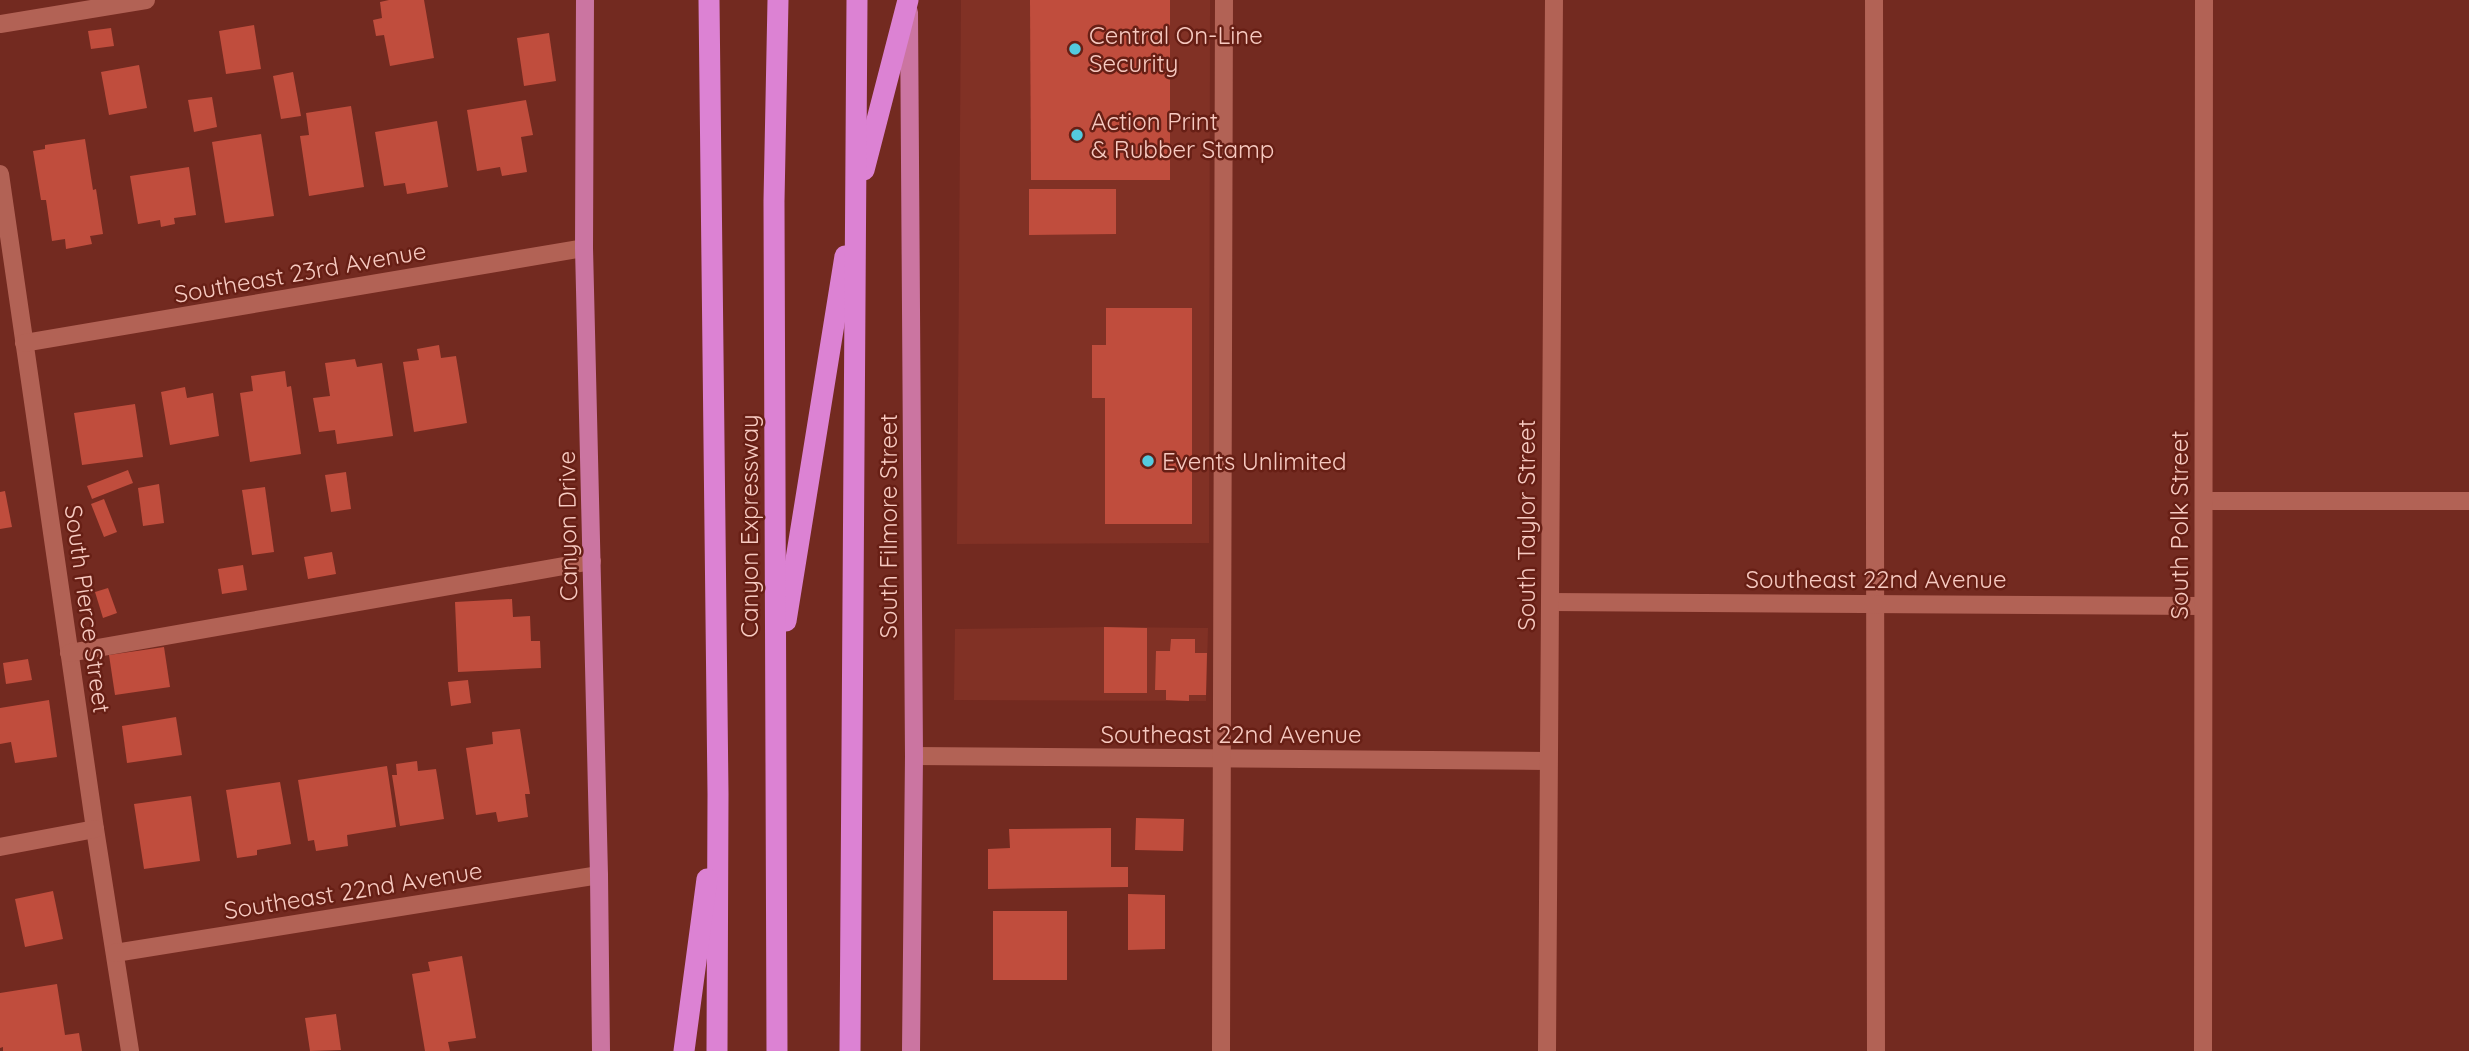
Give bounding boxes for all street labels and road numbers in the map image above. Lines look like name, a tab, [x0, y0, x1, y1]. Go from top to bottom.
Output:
street label: Southeast 23rd Avenue	[172, 235, 428, 309]
street label: Canyon Expressway	[734, 414, 764, 638]
street label: South Filmore Street	[873, 414, 903, 639]
street label: South Taylor Street	[1511, 419, 1541, 631]
street label: South Polk Street	[2164, 430, 2194, 620]
street label: Canyon Drive	[551, 451, 583, 601]
street label: South Pierce Street	[59, 503, 117, 715]
street label: Southeast 22nd Avenue	[1745, 564, 2007, 594]
street label: Southeast 22nd Avenue	[1100, 719, 1362, 749]
street label: Southeast 22nd Avenue	[222, 855, 484, 925]

